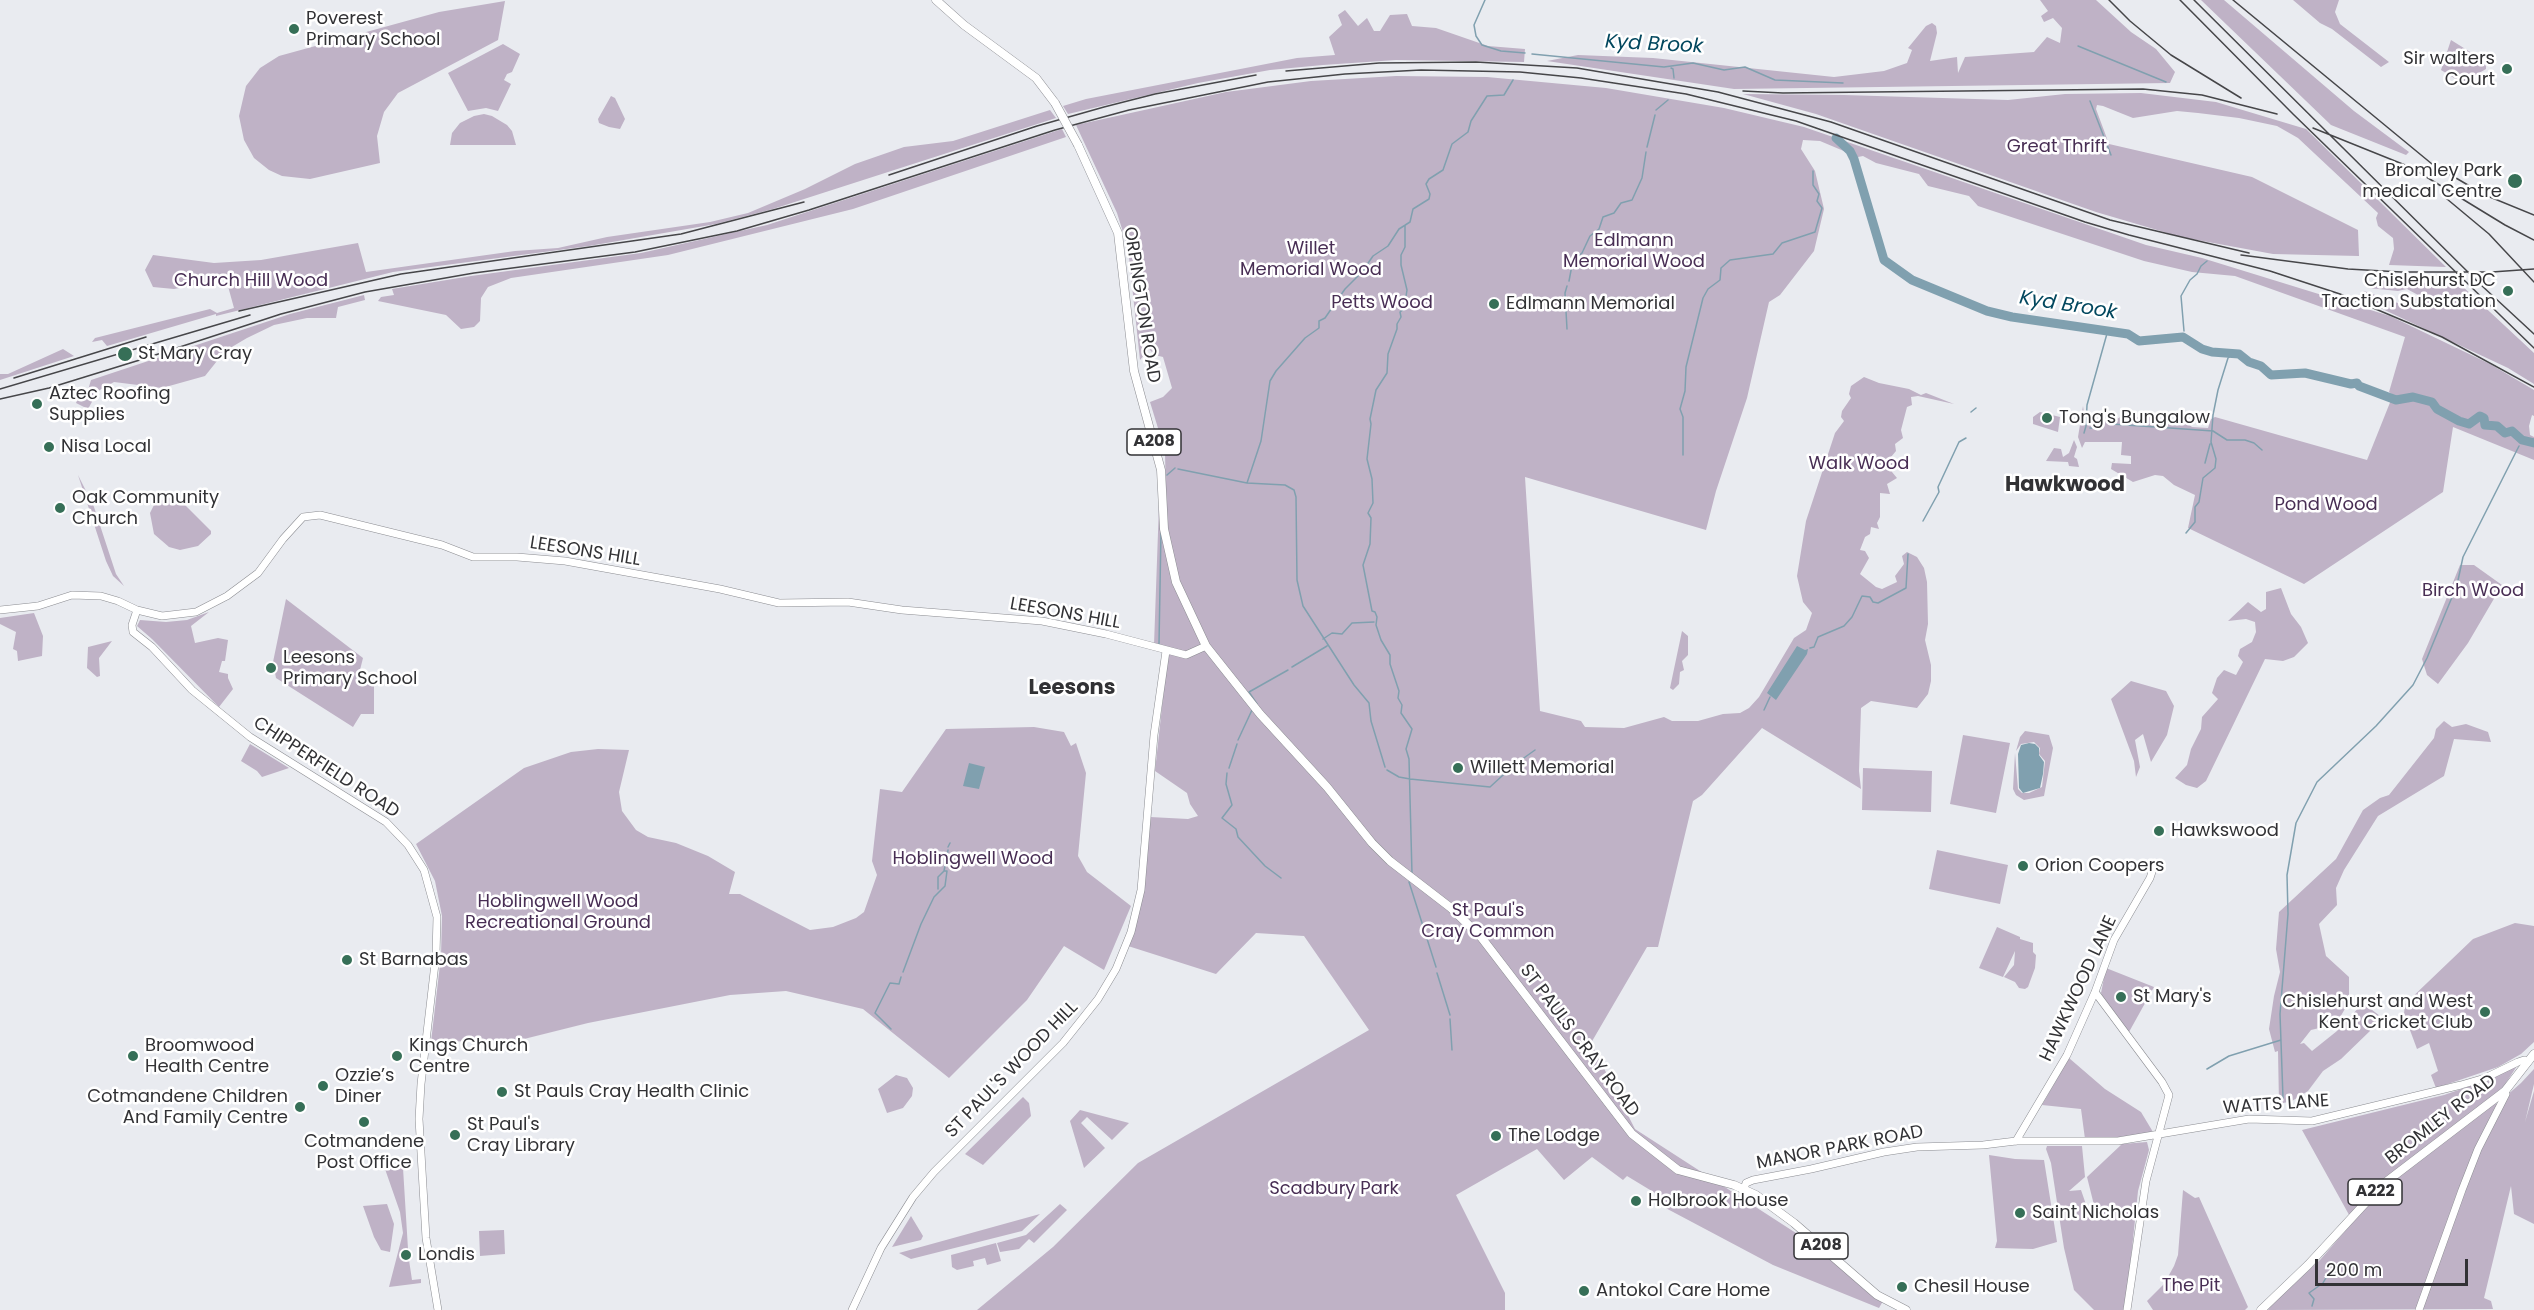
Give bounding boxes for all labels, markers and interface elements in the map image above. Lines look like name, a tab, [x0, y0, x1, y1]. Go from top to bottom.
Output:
place label: Poverest Primary School	[306, 8, 440, 50]
marker: Poverest Primary School	[287, 22, 301, 36]
water label: Kyd Brook	[1604, 30, 1704, 60]
place label: Sir walters Court	[2403, 48, 2495, 90]
marker: Sir walters Court	[2500, 62, 2514, 76]
park label: Great Thrift	[2007, 136, 2107, 158]
place label: Bromley Park medical Centre	[2362, 160, 2502, 202]
marker: Bromley Park medical Centre	[2506, 172, 2524, 190]
street label: ORPINGTON ROAD	[1118, 225, 1164, 385]
park label: Edlmann Memorial Wood	[1563, 230, 1705, 272]
park label: Willet Memorial Wood	[1240, 238, 1382, 280]
park label: Church Hill Wood	[174, 270, 328, 292]
place label: Chislehurst DC Traction Substation	[2321, 270, 2496, 312]
marker: Chislehurst DC Traction Substation	[2501, 284, 2515, 298]
water label: Kyd Brook	[2018, 286, 2118, 326]
park label: Petts Wood	[1331, 292, 1433, 314]
place label: Edlmann Memorial	[1506, 293, 1675, 315]
marker: Edlmann Memorial	[1487, 297, 1501, 311]
place label: St Mary Cray	[138, 343, 252, 365]
marker: St Mary Cray	[116, 345, 134, 363]
place label: Aztec Roofing Supplies	[49, 383, 171, 426]
marker: Aztec Roofing Supplies	[30, 397, 44, 411]
place label: Tong's Bungalow	[2059, 407, 2210, 429]
marker: Tong's Bungalow	[2040, 411, 2054, 425]
road number: A208	[1127, 429, 1181, 455]
place label: Nisa Local	[61, 436, 151, 458]
marker: Nisa Local	[42, 440, 56, 454]
park label: Walk Wood	[1808, 453, 1910, 475]
district label: Hawkwood	[2005, 473, 2125, 499]
place label: Oak Community Church	[72, 487, 219, 530]
park label: Pond Wood	[2274, 494, 2378, 516]
marker: Oak Community Church	[53, 501, 67, 515]
street label: LEESONS HILL	[528, 533, 642, 571]
park label: Birch Wood	[2422, 580, 2524, 602]
street label: LEESONS HILL	[1008, 594, 1122, 634]
place label: Leesons Primary School	[283, 647, 417, 690]
marker: Leesons Primary School	[264, 661, 278, 675]
district label: Leesons	[1029, 676, 1115, 702]
street label: CHIPPERFIELD ROAD	[249, 713, 403, 823]
place label: Willett Memorial	[1470, 757, 1614, 779]
marker: Willett Memorial	[1451, 761, 1465, 775]
place label: Hawkswood	[2171, 820, 2279, 842]
marker: Hawkswood	[2152, 824, 2166, 838]
park label: Hoblingwell Wood	[892, 848, 1054, 870]
place label: Orion Coopers	[2035, 855, 2165, 877]
marker: Orion Coopers	[2016, 859, 2030, 873]
park label: Hoblingwell Wood Recreational Ground	[465, 891, 651, 934]
park label: St Paul's Cray Common	[1421, 900, 1555, 942]
street label: HAWKWOOD LANE	[2036, 913, 2122, 1065]
place label: St Barnabas	[359, 949, 468, 971]
marker: St Barnabas	[340, 953, 354, 967]
street label: ST PAULS CRAY ROAD	[1515, 961, 1643, 1121]
place label: St Mary's	[2133, 986, 2212, 1008]
marker: St Mary's	[2114, 990, 2128, 1004]
place label: Chislehurst and West Kent Cricket Club	[2282, 991, 2473, 1034]
street label: ST PAUL'S WOOD HILL	[941, 997, 1083, 1143]
marker: Chislehurst and West Kent Cricket Club	[2478, 1005, 2492, 1019]
place label: Broomwood Health Centre	[145, 1035, 269, 1078]
place label: Kings Church Centre	[409, 1035, 528, 1078]
marker: Broomwood Health Centre	[126, 1049, 140, 1063]
marker: Kings Church Centre	[390, 1049, 404, 1063]
place label: Ozzie’s Diner	[335, 1065, 394, 1108]
street label: BROMLEY ROAD	[2382, 1070, 2500, 1170]
marker: Ozzie’s Diner	[316, 1079, 330, 1093]
place label: St Pauls Cray Health Clinic	[514, 1081, 749, 1103]
marker: St Pauls Cray Health Clinic	[495, 1085, 509, 1099]
place label: Cotmandene Children And Family Centre	[87, 1086, 288, 1128]
street label: WATTS LANE	[2222, 1091, 2330, 1119]
marker: Cotmandene Children And Family Centre	[293, 1100, 307, 1114]
place label: St Paul's Cray Library	[467, 1114, 575, 1156]
marker: Cotmandene Post Office	[357, 1115, 371, 1129]
street label: MANOR PARK ROAD	[1755, 1121, 1925, 1175]
place label: The Lodge	[1508, 1125, 1600, 1147]
marker: St Paul's Cray Library	[448, 1128, 462, 1142]
marker: The Lodge	[1489, 1129, 1503, 1143]
place label: Cotmandene Post Office	[304, 1131, 424, 1174]
park label: Scadbury Park	[1269, 1178, 1399, 1200]
road number: A222	[2348, 1179, 2402, 1205]
place label: Holbrook House	[1648, 1190, 1788, 1212]
marker: Holbrook House	[1629, 1194, 1643, 1208]
place label: Saint Nicholas	[2032, 1202, 2159, 1224]
marker: Saint Nicholas	[2013, 1206, 2027, 1220]
road number: A208	[1794, 1233, 1848, 1259]
place label: Londis	[418, 1244, 475, 1266]
scale bar	[2318, 1247, 2471, 1285]
marker: Londis	[399, 1248, 413, 1262]
text: 200 m	[2326, 1257, 2382, 1282]
park label: The Pit	[2162, 1275, 2220, 1297]
place label: Chesil House	[1914, 1276, 2030, 1298]
place label: Antokol Care Home	[1596, 1280, 1770, 1302]
marker: Chesil House	[1895, 1280, 1909, 1294]
marker: Antokol Care Home	[1577, 1284, 1591, 1298]

